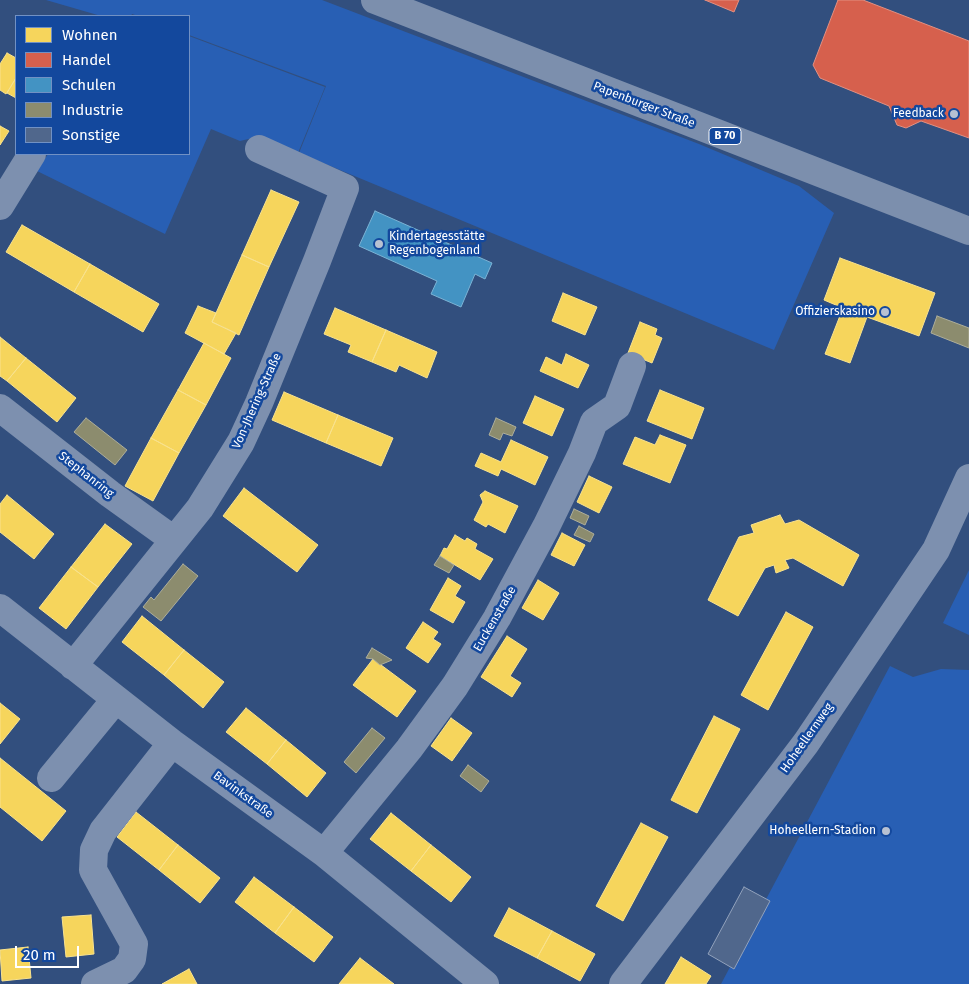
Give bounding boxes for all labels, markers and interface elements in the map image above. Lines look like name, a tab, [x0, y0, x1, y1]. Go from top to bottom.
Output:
legend	[15, 15, 190, 155]
text: Wohnen	[62, 26, 118, 44]
text: Handel	[62, 51, 111, 69]
text: Schulen	[62, 76, 116, 94]
street label: Papenburger Straße	[591, 79, 697, 131]
text: Industrie	[62, 101, 124, 119]
place label: Feedback	[893, 107, 944, 121]
marker: Feedback	[948, 108, 960, 120]
text: Sonstige	[62, 126, 120, 144]
road number: B 70	[709, 128, 741, 144]
place label: Kindertagesstätte Regenbogenland	[389, 230, 485, 258]
marker: Kindertagesstätte Regenbogenland	[373, 238, 385, 250]
place label: Offizierskasino	[795, 305, 875, 319]
marker: Offizierskasino	[879, 306, 891, 318]
street label: Von-Jhering-Straße	[229, 351, 285, 451]
street label: Stephanring	[55, 449, 117, 501]
street label: Euckenstraße	[471, 584, 519, 654]
street label: Hoheellernweg	[778, 700, 836, 776]
street label: Bavinkstraße	[210, 768, 276, 822]
place label: Hoheellern-Stadion	[769, 824, 876, 838]
marker: Hoheellern-Stadion	[880, 825, 892, 837]
scale bar	[18, 936, 81, 968]
text: 20 m	[23, 946, 56, 964]

